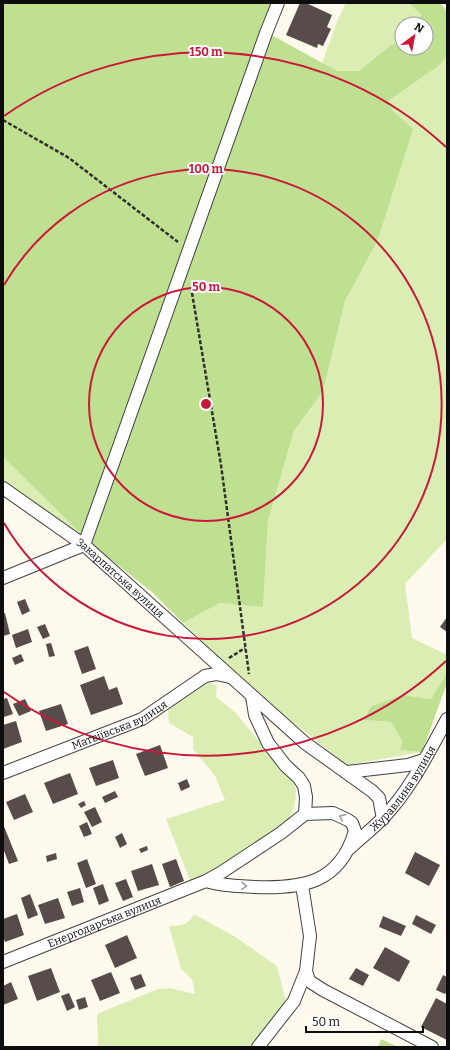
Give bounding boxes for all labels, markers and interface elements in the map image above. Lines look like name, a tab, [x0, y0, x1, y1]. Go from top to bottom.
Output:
north arrow	[394, 16, 434, 56]
text: N	[412, 20, 427, 36]
text: 150 m	[190, 45, 223, 59]
text: 100 m	[189, 162, 224, 176]
text: 50 m	[192, 280, 220, 294]
centre of rings	[199, 397, 213, 411]
street label: Закарпатська вулиця	[74, 535, 167, 620]
street label: Матвіївська вулиця	[70, 697, 169, 752]
street label: Журавлина вулиця	[367, 743, 438, 834]
one-way arrow	[339, 814, 347, 822]
one-way arrow	[241, 882, 247, 891]
street label: Енергодарська вулиця	[46, 893, 163, 950]
scale bar	[306, 1008, 423, 1034]
text: 50 m	[312, 1015, 341, 1029]

